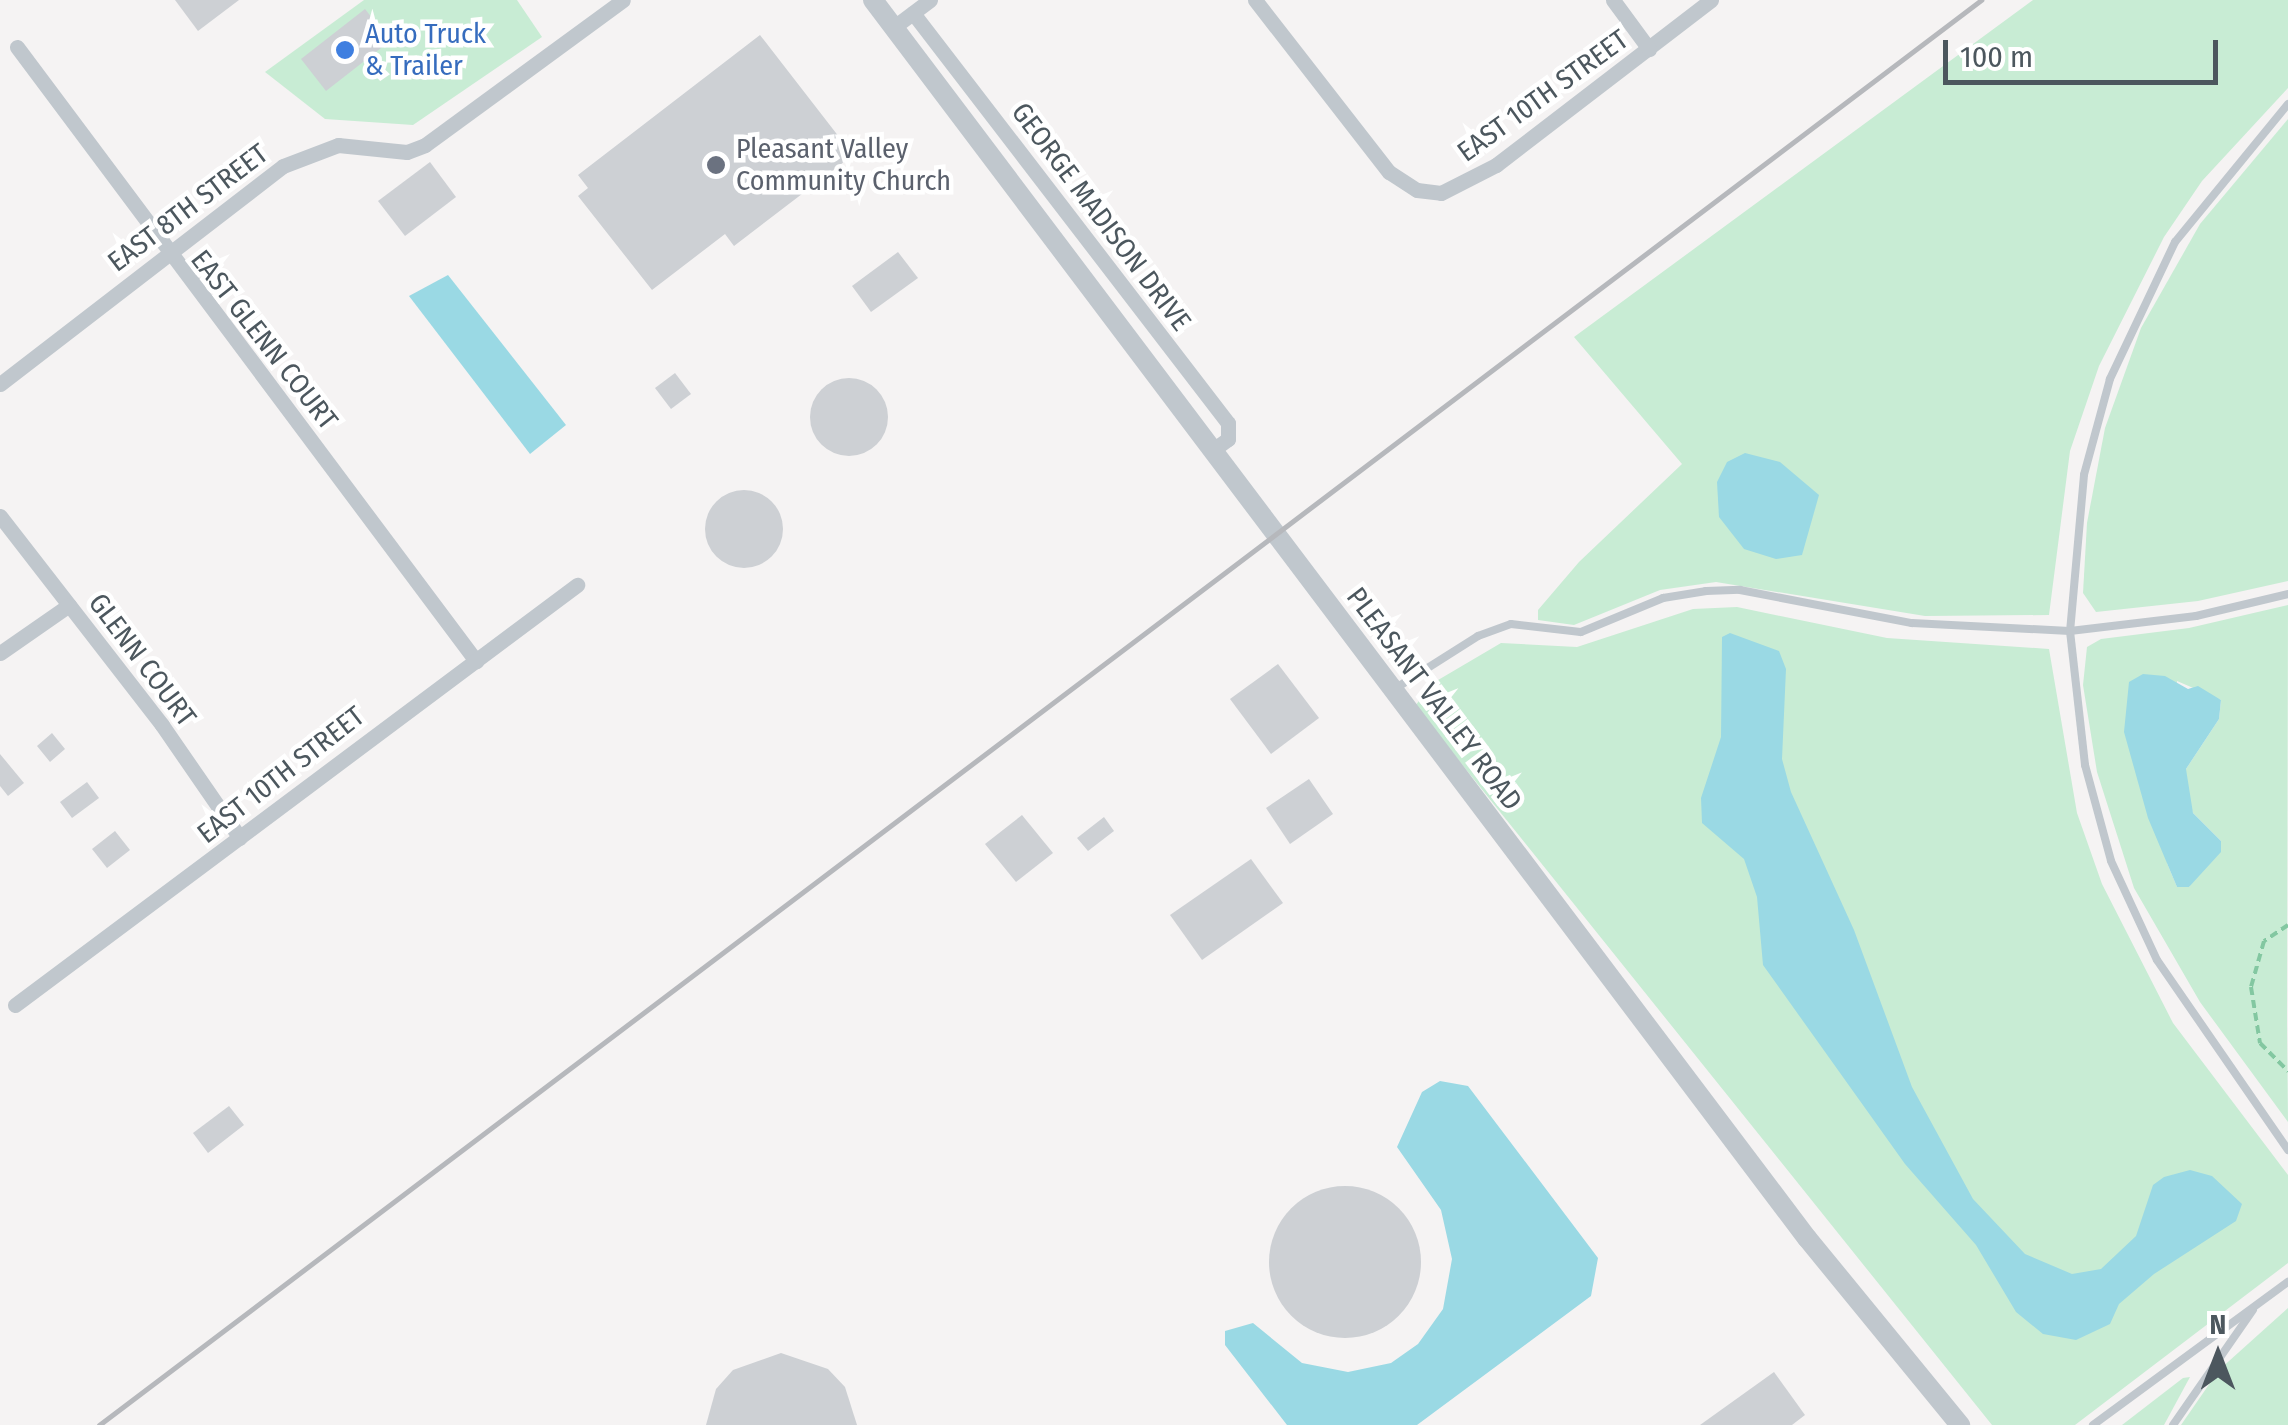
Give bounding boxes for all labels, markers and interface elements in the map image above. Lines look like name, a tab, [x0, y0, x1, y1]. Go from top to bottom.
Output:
place label: Auto Truck & Trailer	[365, 17, 486, 83]
scale bar	[1948, 20, 2223, 82]
street label: EAST 10TH STREET	[1451, 23, 1635, 169]
marker: Auto Truck & Trailer	[334, 39, 356, 61]
text: 100 m	[1960, 39, 2033, 75]
street label: GEORGE MADISON DRIVE	[1004, 96, 1198, 338]
place label: Pleasant Valley Community Church	[736, 132, 951, 198]
street label: EAST 8TH STREET	[101, 137, 275, 279]
marker: Pleasant Valley Community Church	[705, 154, 727, 176]
street label: EAST GLENN COURT	[184, 244, 344, 436]
street label: PLEASANT VALLEY ROAD	[1339, 581, 1529, 817]
street label: GLENN COURT	[81, 587, 203, 733]
street label: EAST 10TH STREET	[191, 699, 371, 851]
north arrow	[2168, 1305, 2268, 1405]
text: N	[2210, 1308, 2226, 1341]

